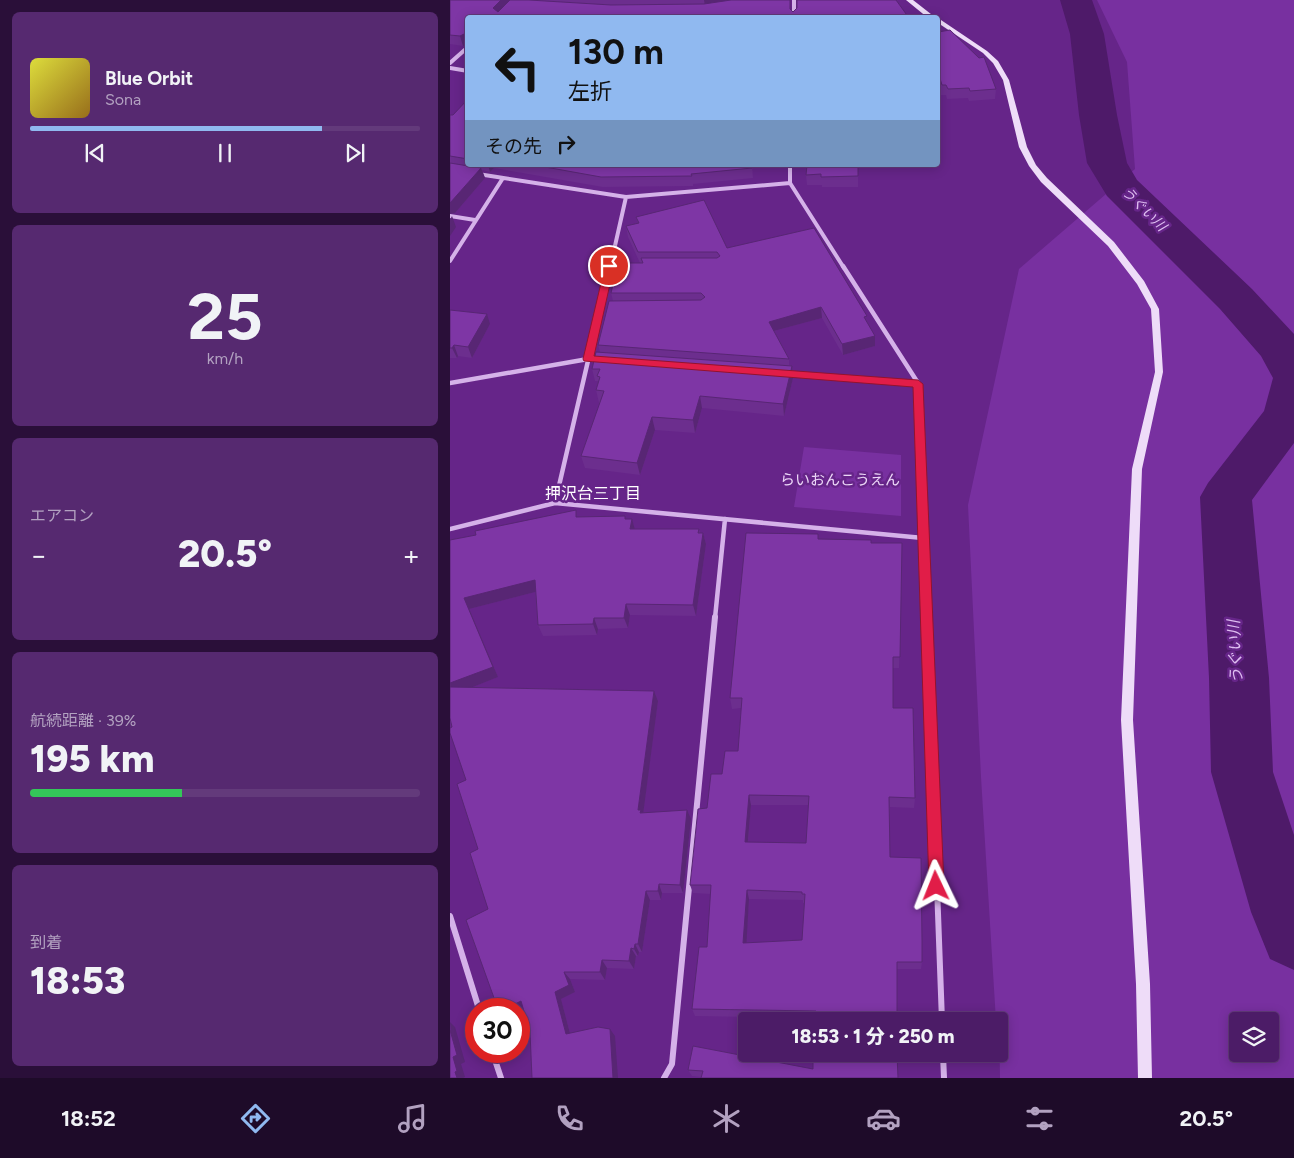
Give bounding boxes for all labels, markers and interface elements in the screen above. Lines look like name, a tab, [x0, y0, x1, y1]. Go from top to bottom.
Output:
text: 130 m	[568, 31, 664, 73]
icon: left	[485, 35, 550, 100]
text: Blue Orbit	[105, 67, 193, 90]
text: 左折	[568, 78, 612, 105]
text: Sona	[105, 90, 141, 109]
icon: right	[552, 130, 580, 158]
text: その先	[485, 135, 542, 158]
icon: previous	[81, 139, 109, 167]
icon: pause	[211, 139, 239, 167]
icon: next	[341, 139, 369, 167]
water label: うぐい川	[1118, 183, 1171, 236]
pin	[588, 245, 630, 287]
icon: arrive	[595, 252, 623, 280]
text: 25	[187, 277, 263, 355]
text: km/h	[207, 349, 243, 368]
park label: らいおんこうえん	[780, 471, 900, 489]
district label: 押沢台三丁目	[545, 484, 641, 503]
text: エアコン	[30, 506, 94, 525]
text: 20.5°	[178, 531, 272, 577]
text: −	[30, 538, 47, 572]
text: +	[403, 538, 420, 572]
water label: うぐい川	[1224, 618, 1246, 684]
text: 航続距離 · 39%	[30, 711, 136, 730]
text: 195 km	[30, 736, 154, 782]
position arrow	[909, 859, 961, 911]
text: 到着	[30, 933, 62, 952]
text: 18:53	[30, 958, 125, 1004]
speed limit sign: 30	[465, 998, 530, 1063]
map controls	[1229, 1012, 1279, 1062]
button: layers	[1229, 1012, 1279, 1062]
text: 18:53 · 1 分 · 250 m	[792, 1025, 954, 1048]
icon: directions	[238, 1101, 273, 1136]
icon: music	[395, 1101, 430, 1136]
icon: phone	[552, 1101, 587, 1136]
icon: climate	[709, 1101, 744, 1136]
icon: car	[866, 1101, 901, 1136]
icon: filters	[1022, 1101, 1057, 1136]
text: 18:52	[61, 1105, 116, 1132]
text: 20.5°	[1179, 1105, 1233, 1132]

